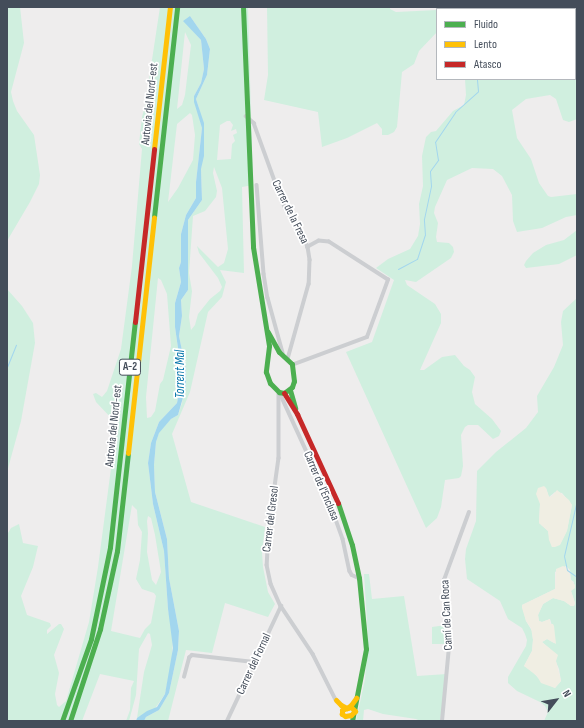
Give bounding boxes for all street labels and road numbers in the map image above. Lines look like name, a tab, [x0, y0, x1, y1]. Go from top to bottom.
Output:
street label: Autovia del Nord-est	[139, 62, 161, 146]
street label: Carrer de la Fresa	[268, 178, 312, 246]
road number: A-2	[118, 358, 142, 376]
street label: Autovia del Nord-est	[103, 384, 125, 468]
street label: Carrer de l'Enclusa	[300, 449, 342, 523]
street label: Carrer del Gresol	[260, 485, 282, 553]
street label: Camí de Can Roca	[438, 579, 456, 651]
street label: Carrer del Fornal	[234, 631, 274, 697]

